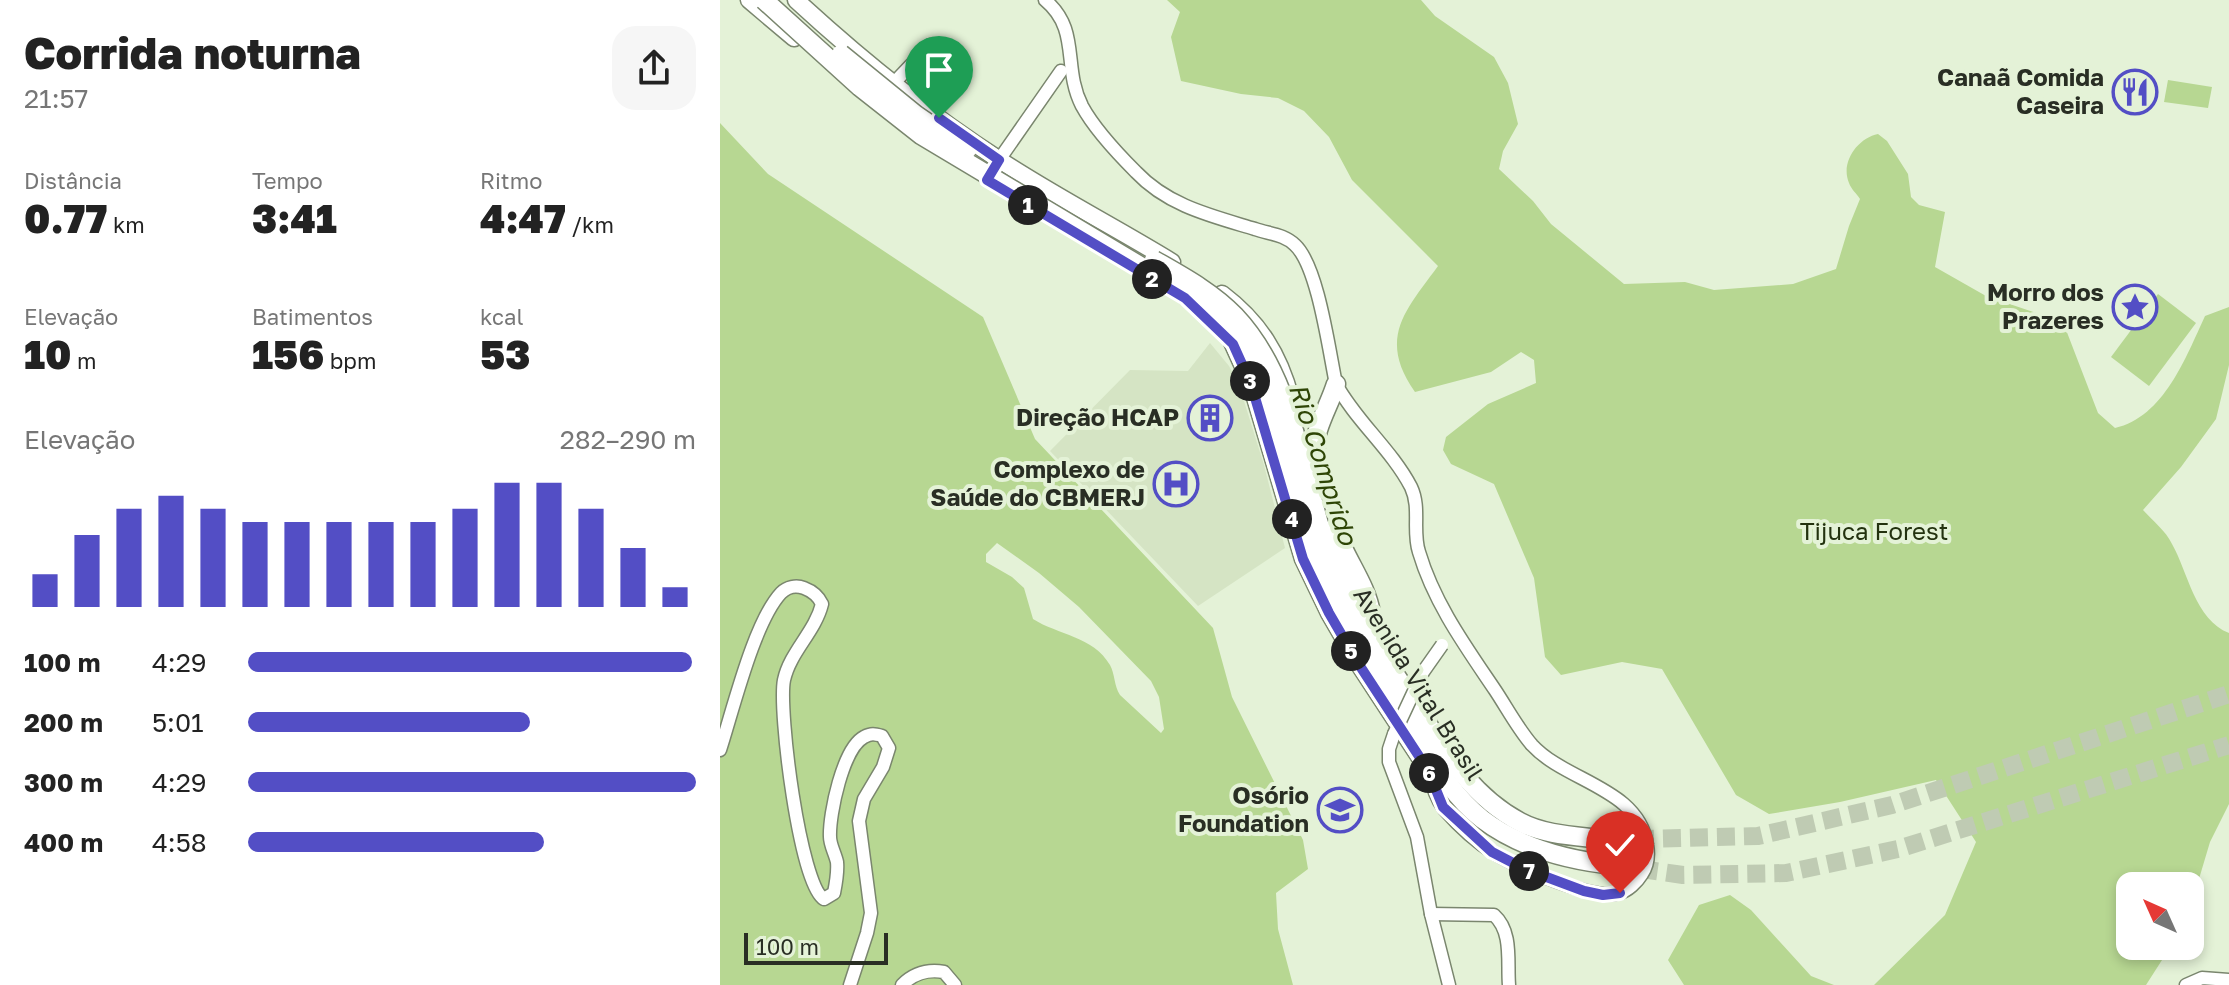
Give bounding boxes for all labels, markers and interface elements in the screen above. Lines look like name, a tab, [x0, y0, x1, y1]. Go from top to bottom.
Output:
text: Corrida noturna	[24, 26, 361, 79]
button: share	[612, 26, 696, 110]
pin	[905, 36, 973, 118]
icon: arrive	[917, 48, 961, 92]
place label: Canaã Comida Caseira	[1937, 62, 2104, 119]
restaurant icon: Canaã Comida Caseira	[2111, 68, 2159, 116]
text: 21:57	[24, 83, 88, 114]
text: Distância	[24, 167, 122, 194]
text: Tempo	[252, 167, 323, 194]
text: Ritmo	[480, 167, 542, 194]
pin: 1	[1008, 185, 1048, 225]
text: 1	[1022, 191, 1034, 218]
text: 0.77	[24, 194, 107, 242]
text: 3:41	[252, 194, 337, 242]
text: 4:47	[480, 194, 566, 242]
text: km	[107, 211, 145, 238]
text: /km	[566, 211, 614, 238]
pin: 2	[1132, 259, 1172, 299]
text: 2	[1145, 265, 1159, 292]
place label: Morro dos Prazeres	[1987, 277, 2104, 334]
place icon: Morro dos Prazeres	[2111, 283, 2159, 331]
text: Elevação	[24, 303, 118, 330]
text: Batimentos	[252, 303, 373, 330]
text: kcal	[480, 303, 523, 330]
text: 10	[24, 330, 72, 378]
text: 156	[252, 330, 324, 378]
text: 53	[480, 330, 530, 378]
text: m	[72, 347, 97, 374]
text: bpm	[324, 347, 376, 374]
pin: 3	[1230, 361, 1270, 401]
text: 3	[1243, 367, 1257, 394]
water label: Rio Comprido	[1283, 379, 1365, 550]
building icon: Direção HCAP	[1186, 394, 1234, 442]
place label: Direção HCAP	[1016, 402, 1179, 431]
text: Elevação	[24, 424, 135, 455]
text: 282–290 m	[560, 424, 696, 455]
place label: Complexo de Saúde do CBMERJ	[930, 454, 1145, 511]
hospital icon: Complexo de Saúde do CBMERJ	[1152, 460, 1200, 508]
pin: 4	[1272, 499, 1312, 539]
text: 4	[1285, 505, 1299, 532]
park label: Tijuca Forest	[1800, 516, 1948, 545]
street label: Avenida Vital Brasil	[1348, 581, 1490, 785]
pin: 5	[1331, 631, 1371, 671]
text: 5	[1344, 637, 1358, 664]
text: 100 m	[24, 647, 100, 678]
text: 4:29	[152, 647, 206, 678]
text: 200 m	[24, 707, 103, 738]
text: 5:01	[152, 707, 204, 738]
pin: 6	[1409, 753, 1449, 793]
text: 6	[1422, 759, 1436, 786]
text: 300 m	[24, 767, 103, 798]
text: 4:29	[152, 767, 206, 798]
place label: Osório Foundation	[1178, 780, 1309, 837]
school or university icon: Osório Foundation	[1316, 786, 1364, 834]
pin	[1586, 811, 1654, 893]
icon: check	[1598, 823, 1642, 867]
text: 400 m	[24, 827, 103, 858]
text: 4:58	[152, 827, 207, 858]
pin: 7	[1509, 851, 1549, 891]
text: 7	[1523, 857, 1535, 884]
north arrow	[2116, 872, 2204, 960]
map controls	[2116, 872, 2204, 960]
scale bar	[744, 929, 888, 965]
text: 100 m	[756, 933, 819, 960]

